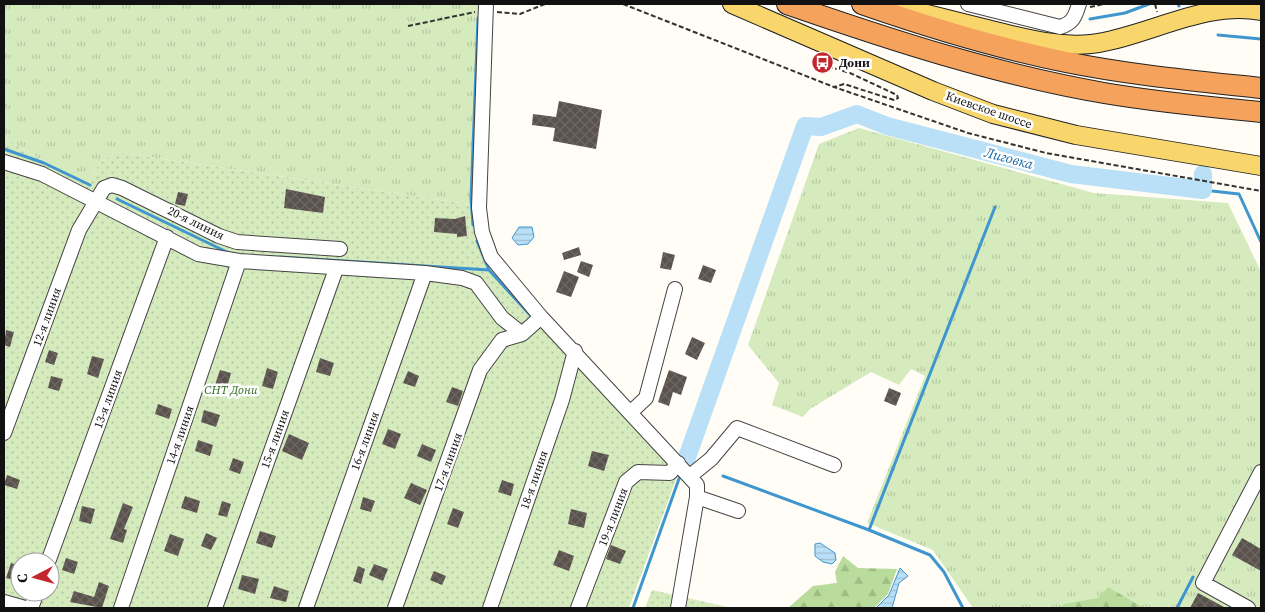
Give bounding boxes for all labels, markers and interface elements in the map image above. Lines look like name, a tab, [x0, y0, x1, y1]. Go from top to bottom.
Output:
bus stop icon: Дони	[811, 51, 835, 75]
place label: Дони	[839, 55, 870, 71]
street label: Киевское шоссе	[944, 88, 1034, 132]
water label: Лиговка	[981, 142, 1036, 174]
street label: 20-я линия	[165, 202, 227, 244]
street label: 12-я линия	[29, 285, 65, 349]
street label: 13-я линия	[90, 367, 126, 431]
park label: СНТ Дони	[204, 382, 258, 398]
street label: 14-я линия	[162, 403, 198, 467]
street label: 15-я линия	[257, 407, 293, 471]
street label: 16-я линия	[347, 409, 383, 473]
street label: 17-я линия	[430, 430, 466, 494]
street label: 18-я линия	[516, 448, 552, 512]
street label: 19-я линия	[595, 486, 631, 548]
north arrow	[10, 552, 60, 602]
text: С	[12, 573, 32, 584]

